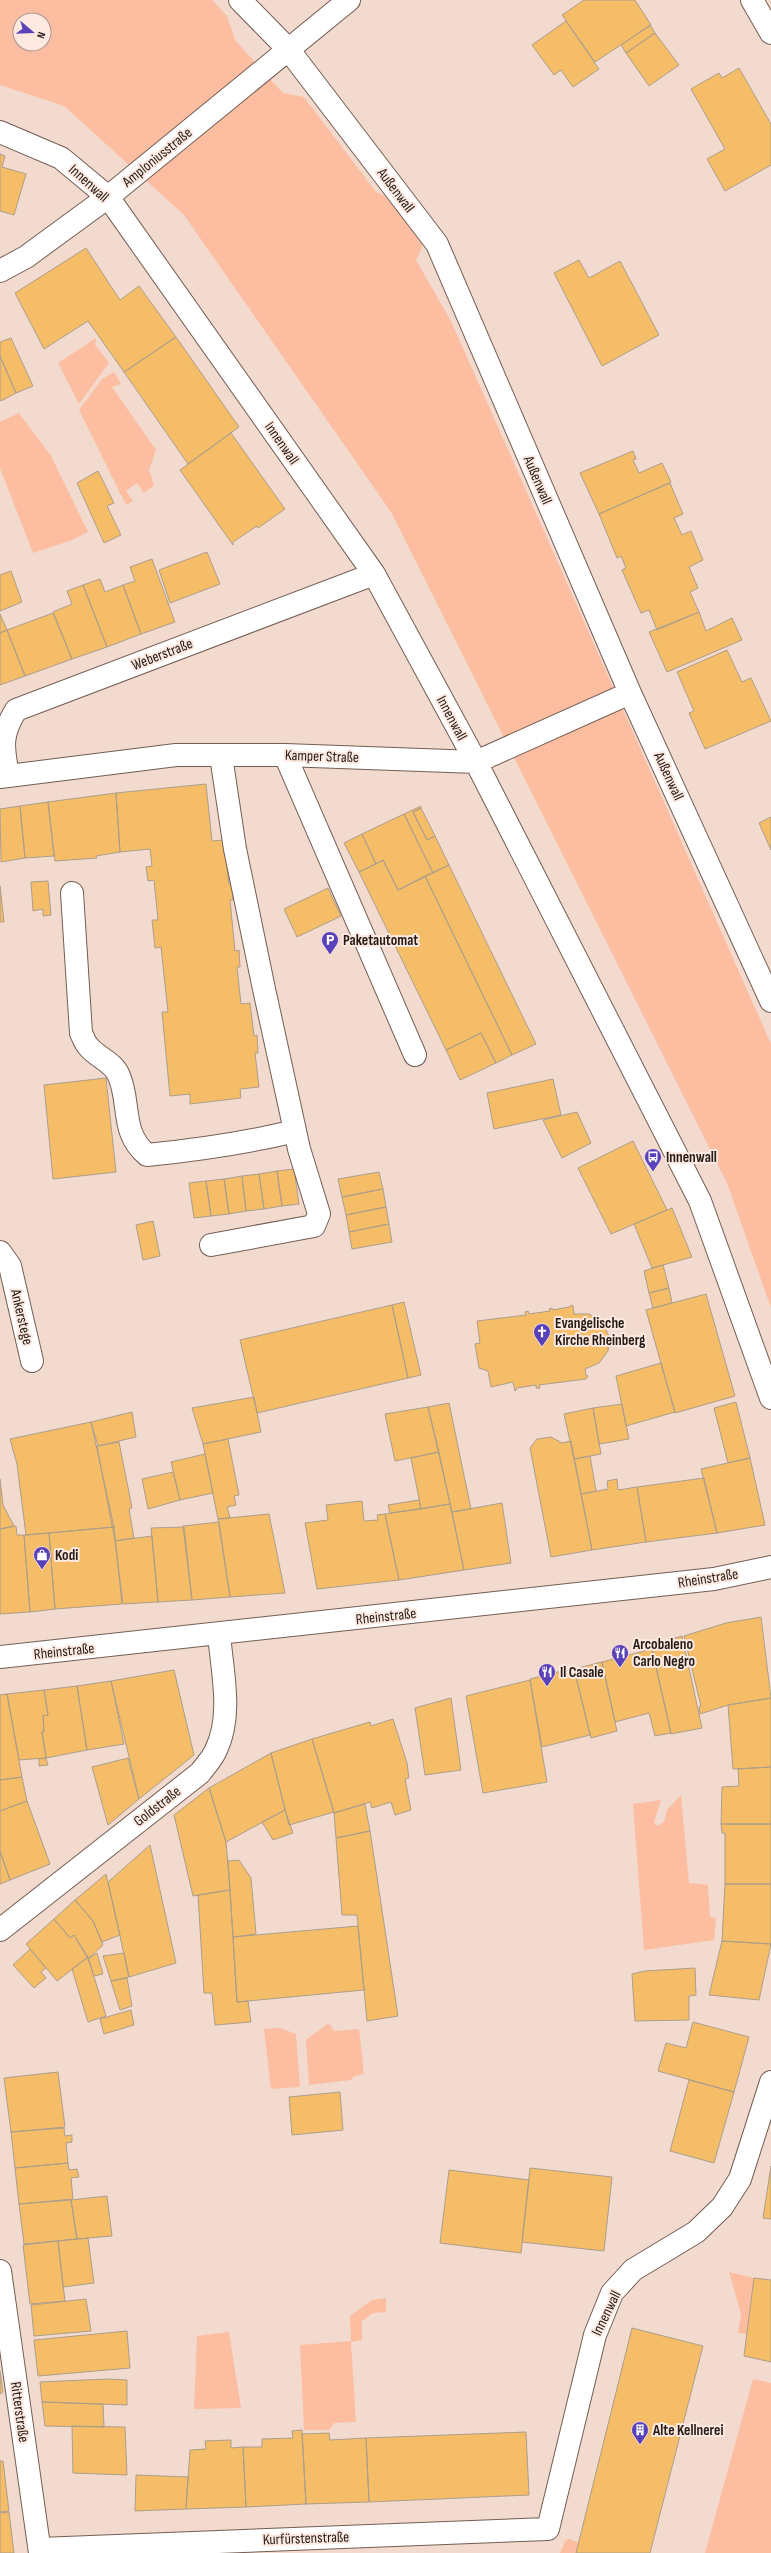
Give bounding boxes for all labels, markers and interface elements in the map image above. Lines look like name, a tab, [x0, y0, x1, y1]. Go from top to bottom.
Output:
north arrow	[12, 12, 52, 52]
text: N	[34, 30, 48, 40]
street label: Amploniusstraße	[118, 123, 196, 192]
street label: Innenwall	[65, 160, 113, 206]
street label: Außenwall	[372, 163, 419, 216]
street label: Innenwall	[260, 418, 303, 468]
street label: Außenwall	[518, 452, 556, 507]
street label: Weberstraße	[129, 634, 195, 675]
street label: Innenwall	[432, 693, 471, 744]
street label: Kamper Straße	[285, 746, 359, 767]
street label: Außenwall	[649, 748, 688, 803]
parking icon: Paketautomat	[320, 930, 340, 955]
place label: Paketautomat	[343, 931, 418, 950]
bus stop icon: Innenwall	[643, 1147, 663, 1172]
place label: Innenwall	[666, 1148, 717, 1167]
street label: Ankerstege	[6, 1286, 37, 1347]
place label: Evangelische Kirche Rheinberg	[555, 1314, 646, 1350]
church icon: Evangelische Kirche Rheinberg	[532, 1322, 552, 1347]
shop icon: Kodi	[32, 1545, 52, 1570]
place label: Kodi	[55, 1546, 78, 1565]
street label: Rheinstraße	[677, 1564, 740, 1593]
street label: Rheinstraße	[355, 1604, 417, 1629]
place label: Arcobaleno Carlo Negro	[632, 1635, 695, 1671]
street label: Rheinstraße	[33, 1639, 95, 1664]
restaurant icon: Arcobaleno Carlo Negro	[610, 1643, 630, 1668]
restaurant icon: Il Casale	[537, 1662, 557, 1687]
place label: Il Casale	[560, 1663, 604, 1682]
street label: Goldstraße	[130, 1782, 185, 1831]
street label: Innenwall	[587, 2288, 625, 2339]
street label: Ritterstraße	[6, 2381, 33, 2444]
building icon: Alte Kellnerei	[630, 2420, 650, 2445]
place label: Alte Kellnerei	[652, 2421, 724, 2440]
street label: Kurfürstenstraße	[262, 2527, 350, 2550]

